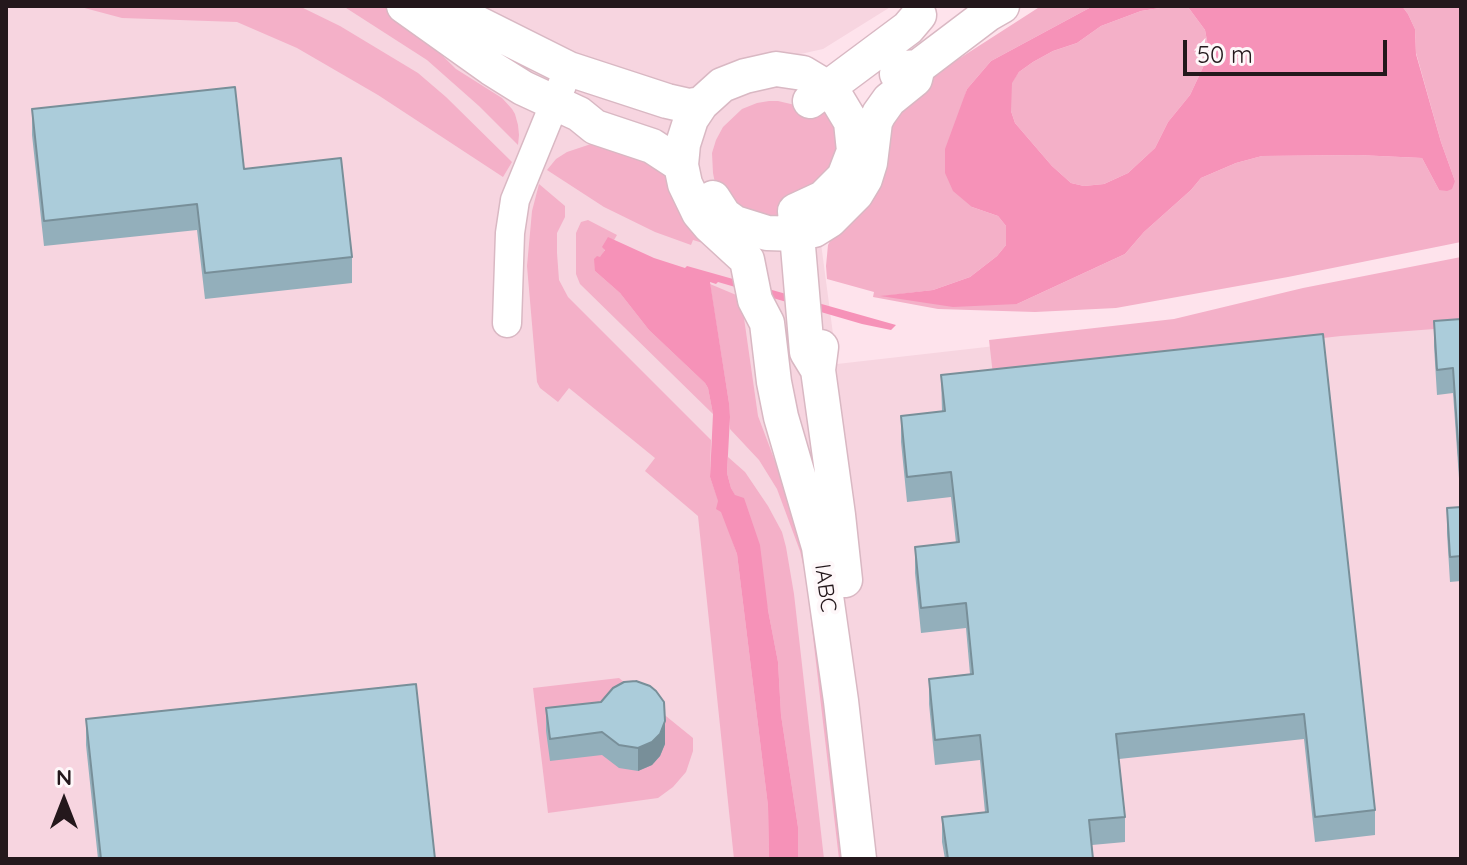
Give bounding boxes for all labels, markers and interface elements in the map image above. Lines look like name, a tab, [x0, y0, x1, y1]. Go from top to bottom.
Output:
scale bar	[1187, 24, 1391, 74]
text: 50 m	[1197, 39, 1253, 69]
street label: IABC	[809, 562, 841, 614]
north arrow	[24, 761, 104, 841]
text: N	[56, 763, 72, 791]

